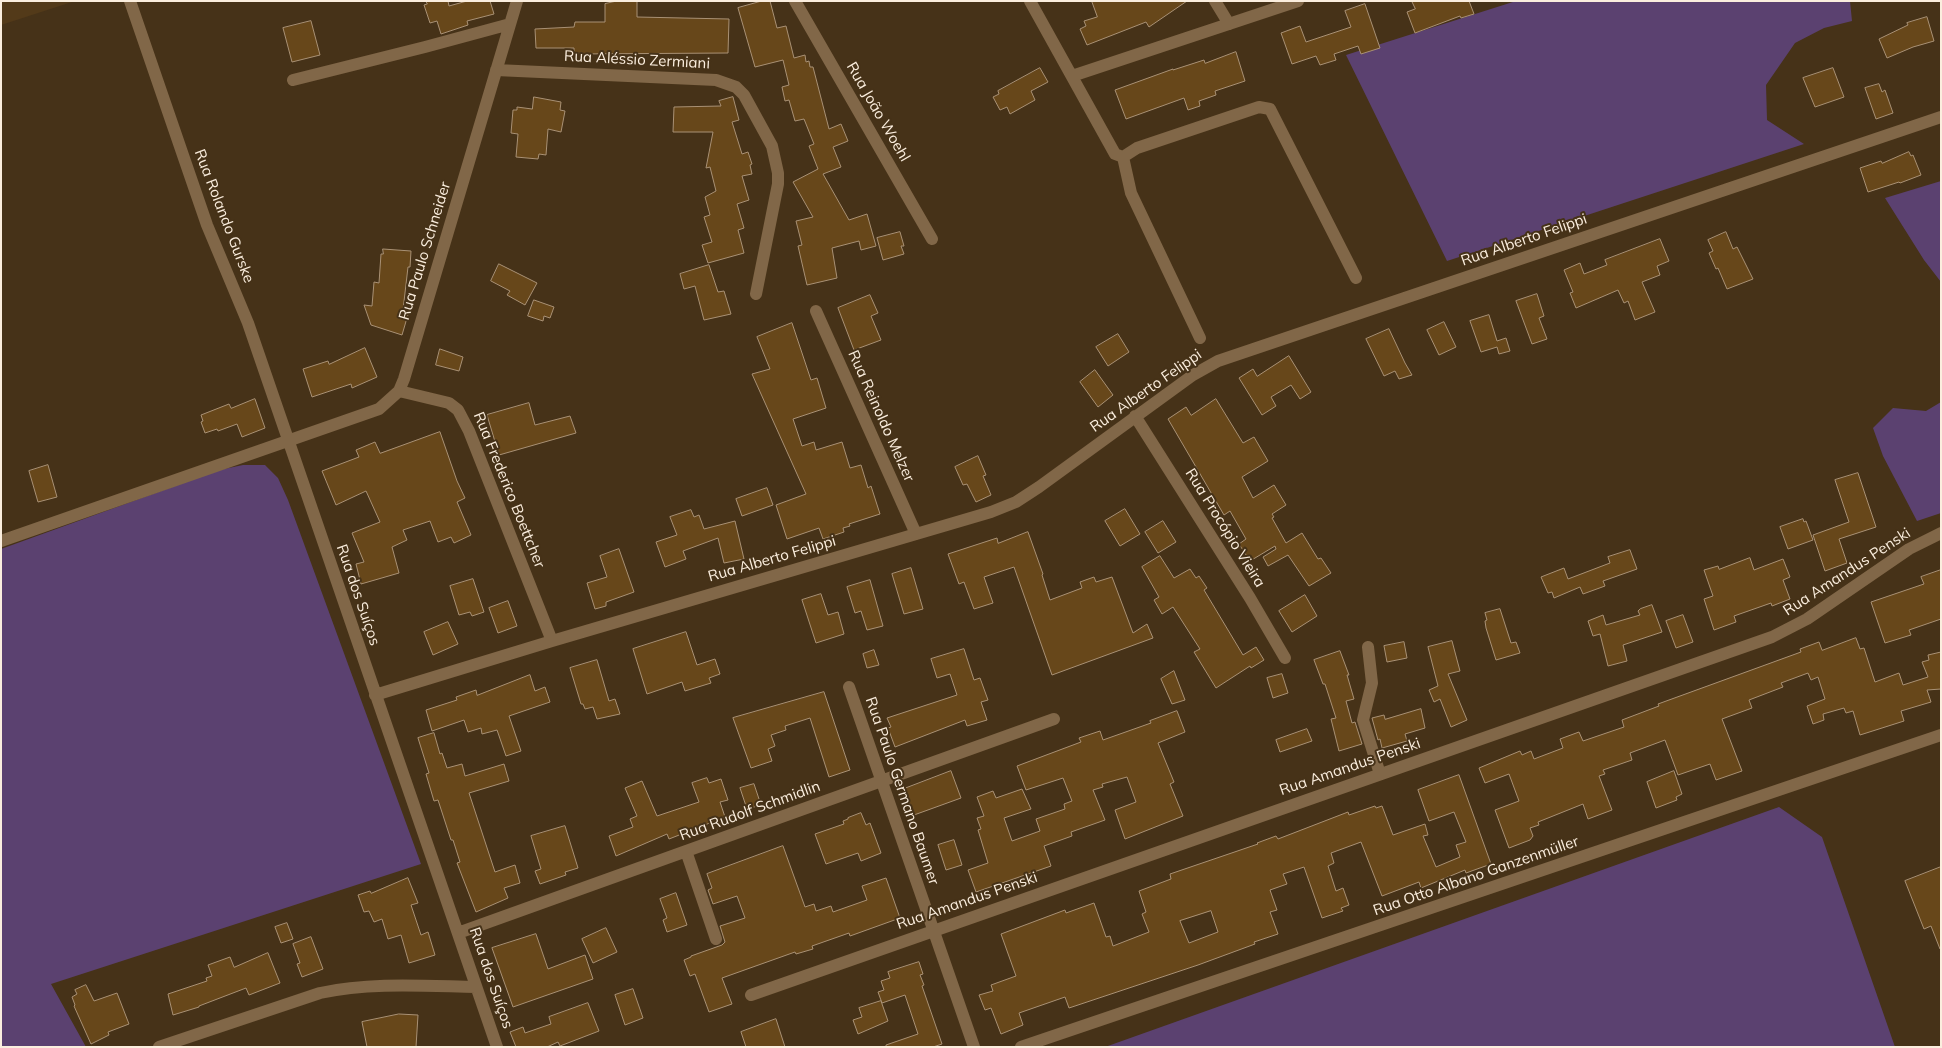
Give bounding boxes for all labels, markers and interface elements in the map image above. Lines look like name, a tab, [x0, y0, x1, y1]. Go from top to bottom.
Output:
street label: Rua Aléssio Zermiani	[564, 47, 710, 73]
street label: Rua João Woehl	[842, 59, 914, 165]
street label: Rua Rolando Gurske	[190, 147, 258, 285]
street label: Rua Paulo Schneider	[395, 180, 455, 322]
street label: Rua Alberto Felippi	[1459, 210, 1589, 270]
street label: Rua Alberto Felippi	[1087, 346, 1205, 436]
street label: Rua Reinoldo Melzer	[844, 347, 918, 485]
street label: Rua Frederico Boettcher	[469, 409, 549, 571]
street label: Rua Procópio Vieira	[1181, 465, 1269, 591]
street label: Rua Amandus Penski	[1780, 524, 1914, 620]
street label: Rua Alberto Felippi	[706, 532, 838, 586]
street label: Rua dos Suíços	[332, 542, 384, 648]
street label: Rua Paulo Germano Baumer	[861, 695, 943, 887]
street label: Rua Amandus Penski	[1277, 734, 1423, 800]
street label: Rua Rudolf Schmidlin	[677, 777, 823, 845]
street label: Rua Otto Albano Ganzenmüller	[1371, 832, 1581, 920]
street label: Rua Amandus Penski	[894, 868, 1040, 934]
street label: Rua dos Suíços	[465, 925, 517, 1031]

